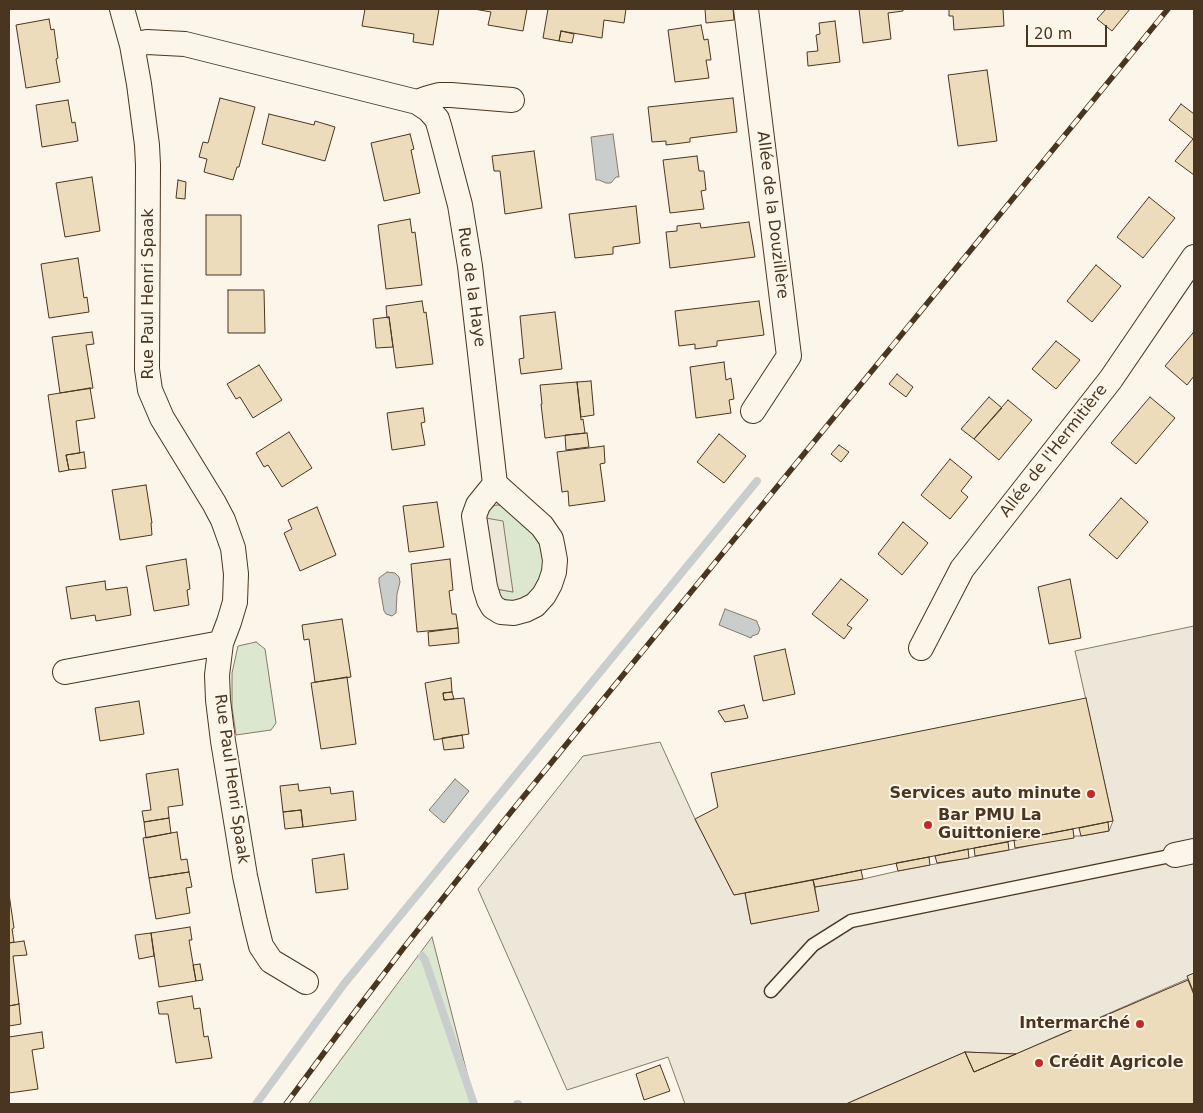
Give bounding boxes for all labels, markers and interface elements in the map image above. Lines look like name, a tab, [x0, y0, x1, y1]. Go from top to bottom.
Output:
scale bar	[1028, 15, 1109, 47]
text: 20 m	[1034, 25, 1072, 43]
street label: Allée de la Douzillère	[752, 130, 792, 300]
street label: Rue Paul Henri Spaak	[139, 208, 159, 380]
street label: Rue de la Haye	[453, 226, 489, 348]
street label: Allée de l'Hermitière	[996, 381, 1112, 521]
street label: Rue Paul Henri Spaak	[210, 693, 252, 865]
place label: Services auto minute	[890, 784, 1081, 804]
marker: Services auto minute	[1085, 788, 1097, 800]
place label: Bar PMU La Guittoniere	[938, 806, 1042, 844]
marker: Bar PMU La Guittoniere	[922, 819, 934, 831]
place label: Intermarché	[1019, 1014, 1130, 1034]
marker: Intermarché	[1134, 1018, 1146, 1030]
place label: Crédit Agricole	[1049, 1053, 1184, 1073]
marker: Crédit Agricole	[1033, 1057, 1045, 1069]

